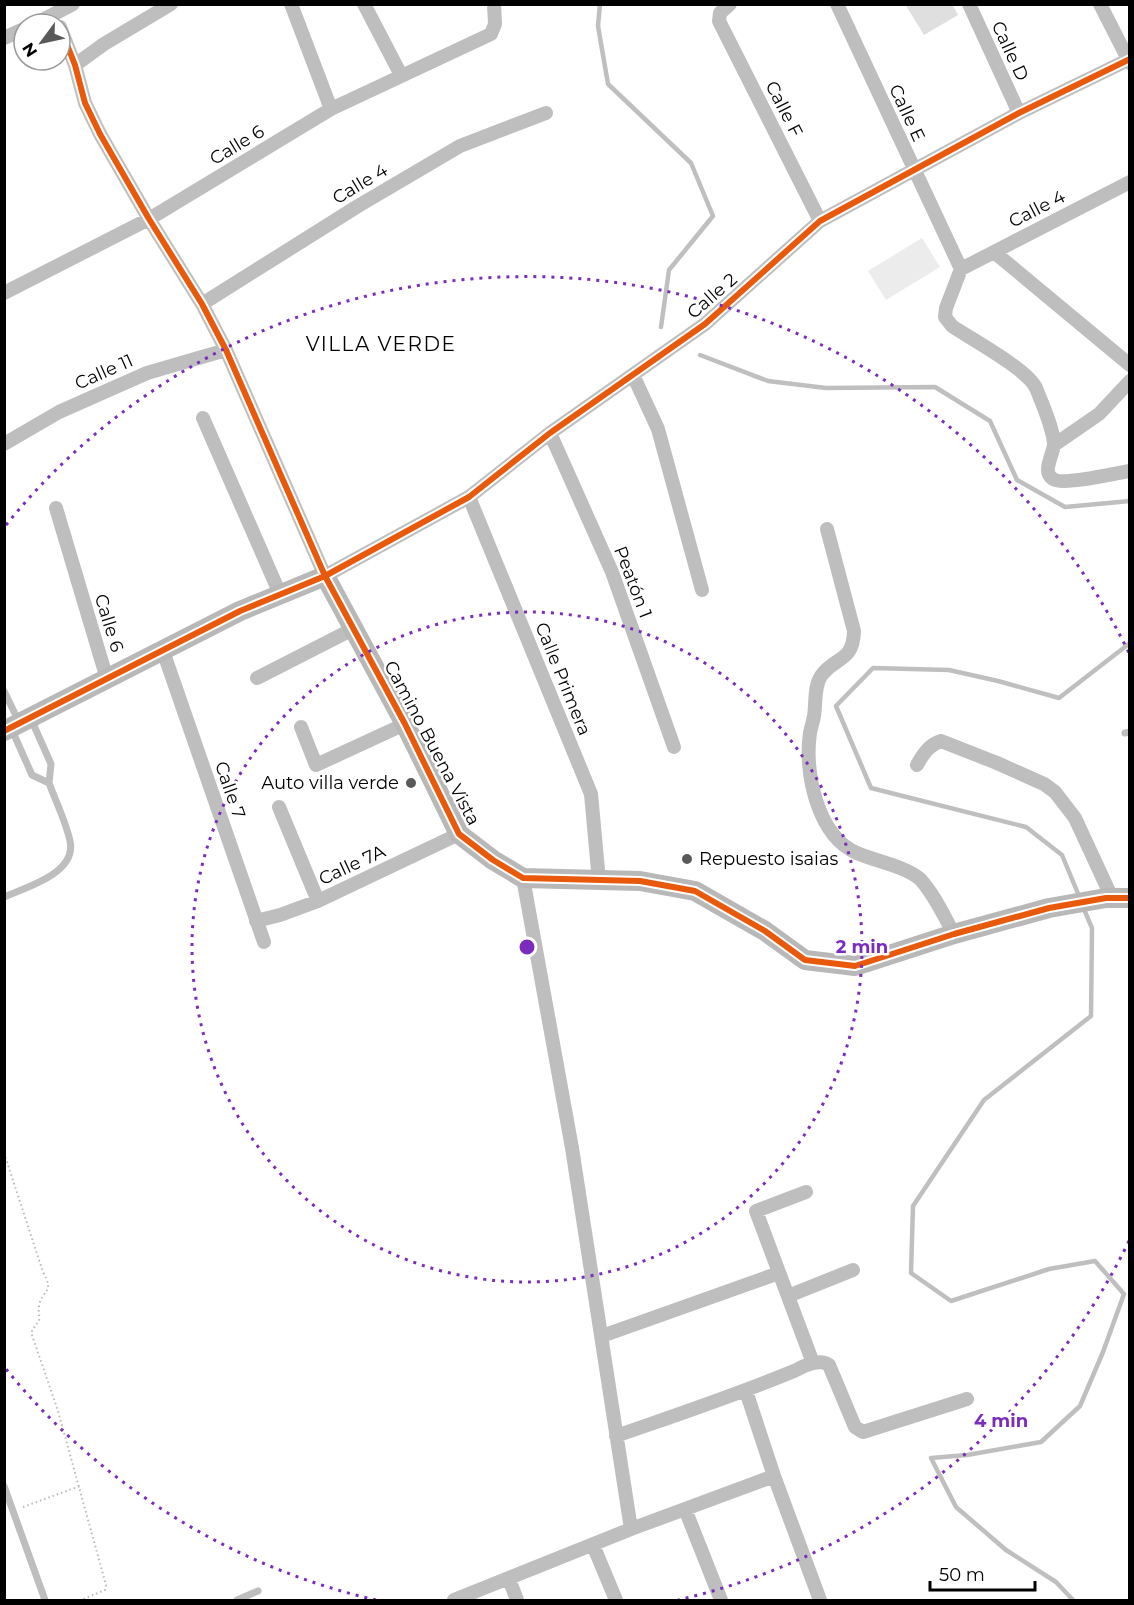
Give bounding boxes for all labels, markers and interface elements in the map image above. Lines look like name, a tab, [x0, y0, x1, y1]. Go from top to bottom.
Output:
north arrow	[12, 12, 72, 72]
street label: Calle D	[987, 18, 1033, 84]
text: N	[18, 39, 41, 60]
street label: Calle F	[761, 77, 807, 141]
street label: Calle E	[884, 81, 930, 145]
street label: Calle 6	[206, 120, 268, 170]
street label: Calle 4	[328, 159, 392, 209]
street label: Calle 4	[1005, 185, 1069, 233]
street label: Calle 2	[683, 268, 741, 324]
district label: VILLA VERDE	[306, 332, 456, 356]
street label: Calle 11	[71, 349, 137, 395]
street label: Peatón 1	[609, 543, 657, 621]
street label: Calle 6	[90, 591, 128, 655]
street label: Calle Primera	[530, 619, 596, 739]
street label: Camino Buena Vista	[379, 657, 485, 829]
street label: Calle 7	[210, 758, 250, 822]
place label: Auto villa verde	[261, 772, 399, 794]
marker: Auto villa verde	[404, 776, 418, 790]
street label: Calle 7A	[315, 840, 389, 890]
place label: Repuesto isaias	[699, 848, 839, 870]
marker: Repuesto isaias	[680, 852, 694, 866]
text: 2 min	[836, 936, 888, 958]
centre of rings	[517, 937, 537, 957]
text: 4 min	[974, 1410, 1028, 1432]
scale bar	[930, 1554, 1035, 1592]
text: 50 m	[939, 1564, 985, 1586]

